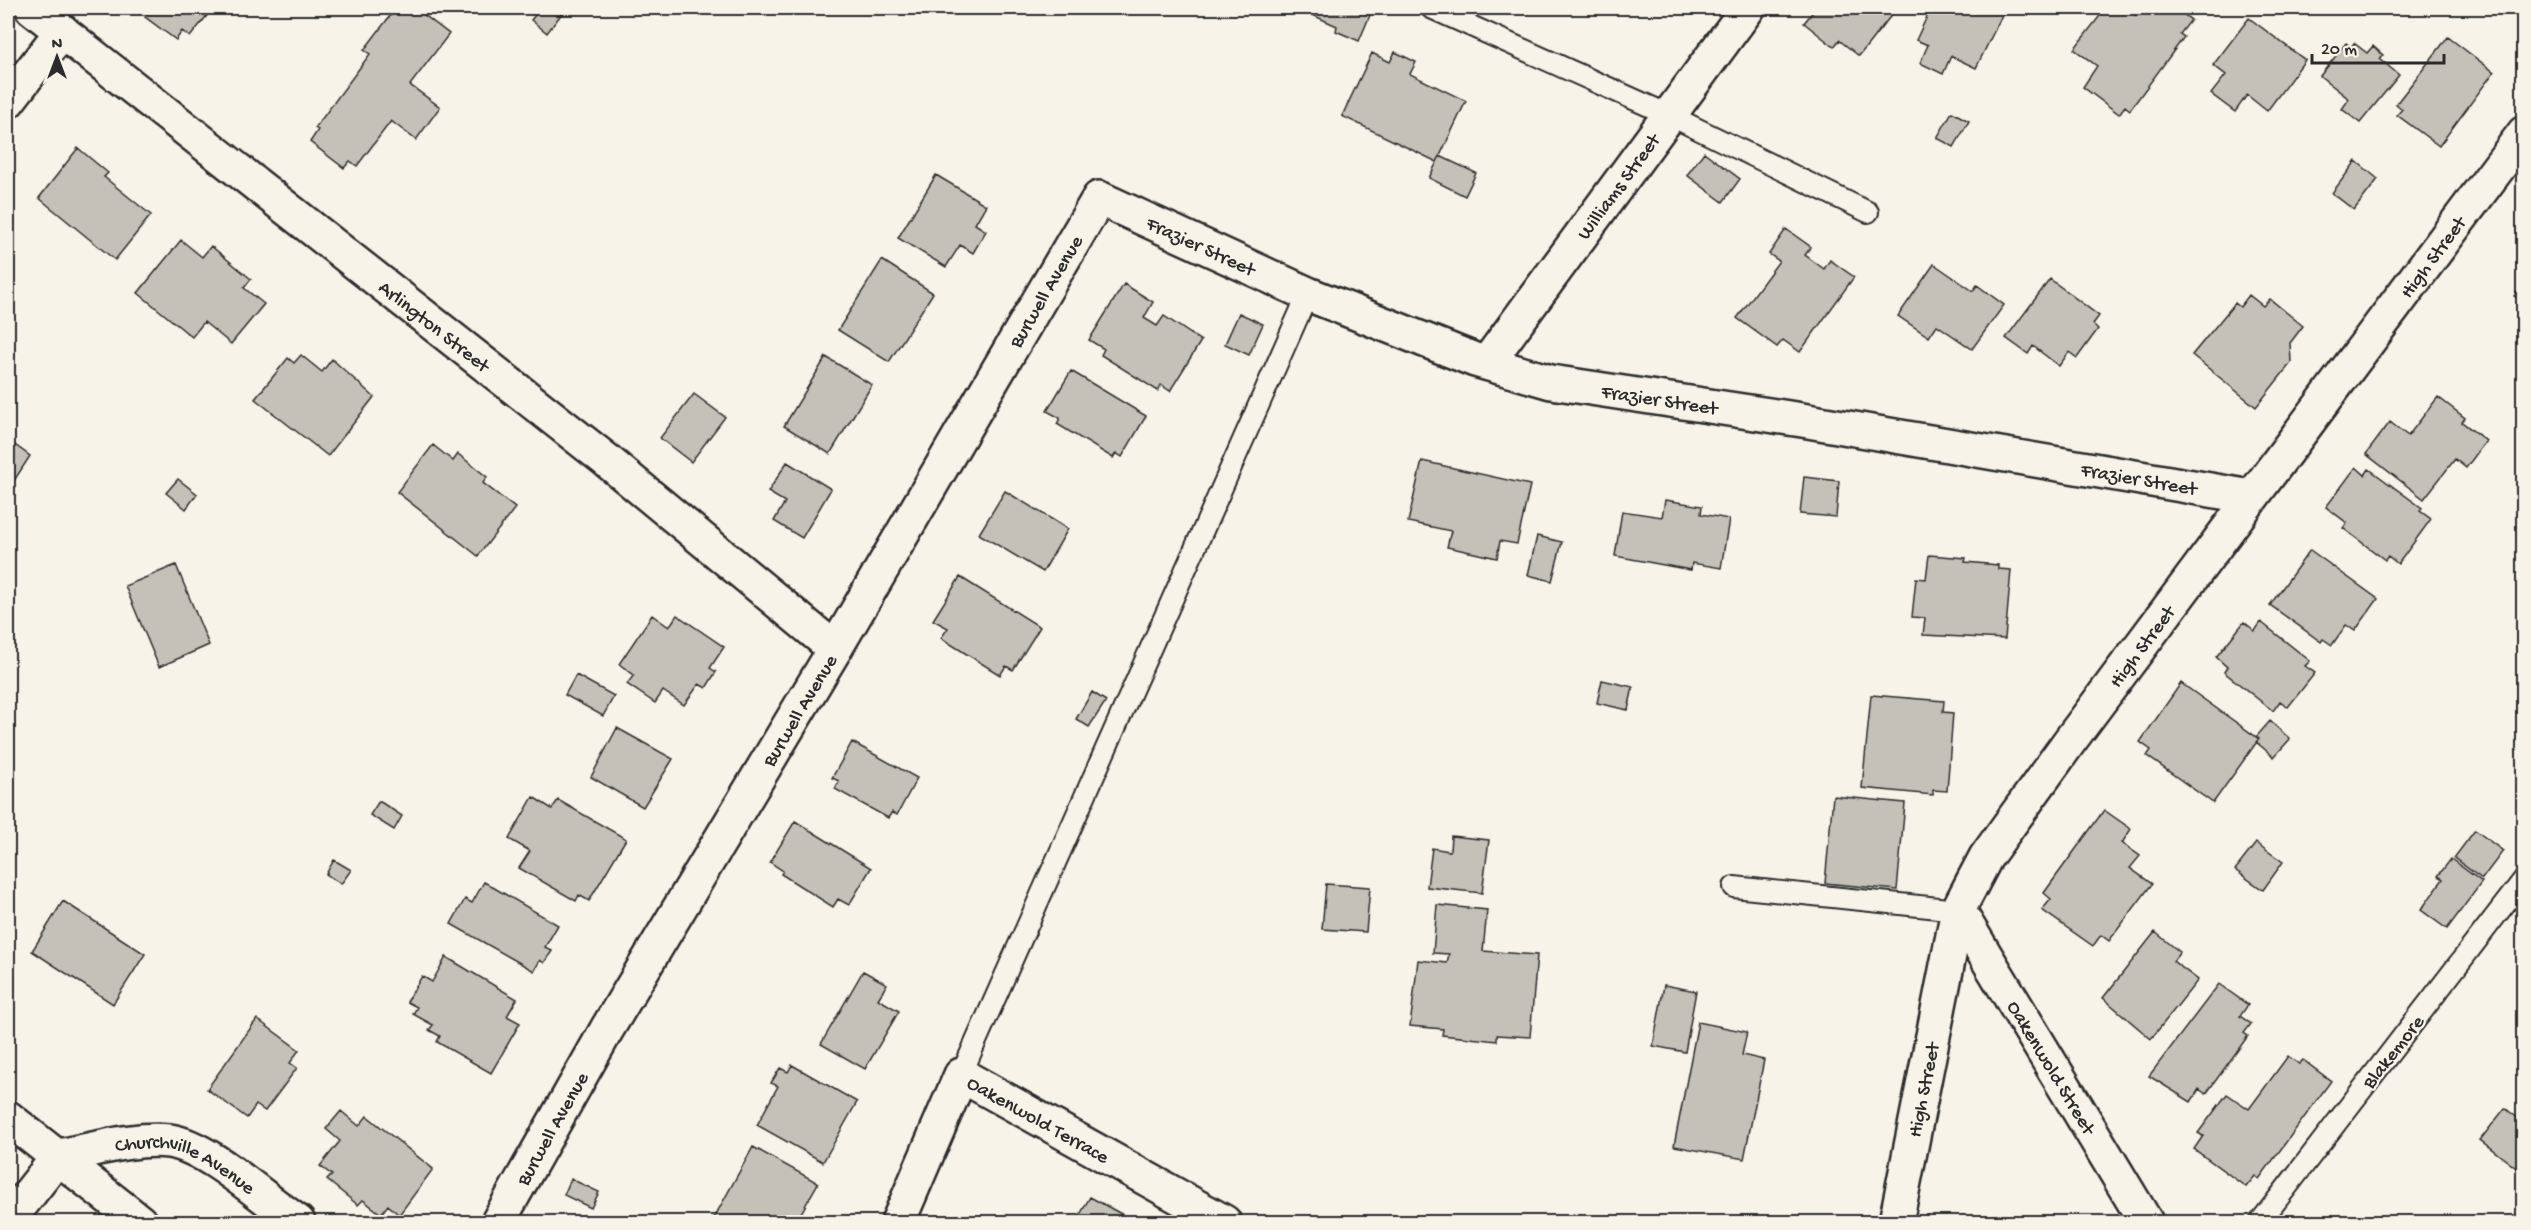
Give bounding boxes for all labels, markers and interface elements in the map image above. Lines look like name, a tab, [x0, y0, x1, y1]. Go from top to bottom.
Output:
north arrow	[27, 27, 87, 87]
scale bar	[2312, 27, 2444, 65]
text: N	[52, 36, 63, 55]
text: 20 m	[2321, 40, 2357, 61]
street label: Williams Street	[1574, 129, 1668, 245]
street label: High Street	[2397, 212, 2474, 304]
street label: Frazier Street	[1141, 213, 1260, 284]
street label: Burwell Avenue	[1005, 232, 1090, 354]
street label: Arlington Street	[373, 277, 494, 380]
street label: Frazier Street	[1599, 382, 1721, 422]
street label: Frazier Street	[2078, 460, 2200, 503]
street label: High Street	[2106, 601, 2183, 693]
street label: Burwell Avenue	[759, 651, 844, 772]
street label: Oakenwold Street	[2000, 997, 2099, 1141]
street label: Blakemore	[2358, 1011, 2431, 1095]
street label: High Street	[1905, 1039, 1947, 1140]
street label: Burwell Avenue	[513, 1068, 596, 1191]
street label: Oakenwold Terrace	[962, 1073, 1113, 1171]
street label: Churchville Avenue	[113, 1132, 259, 1201]

